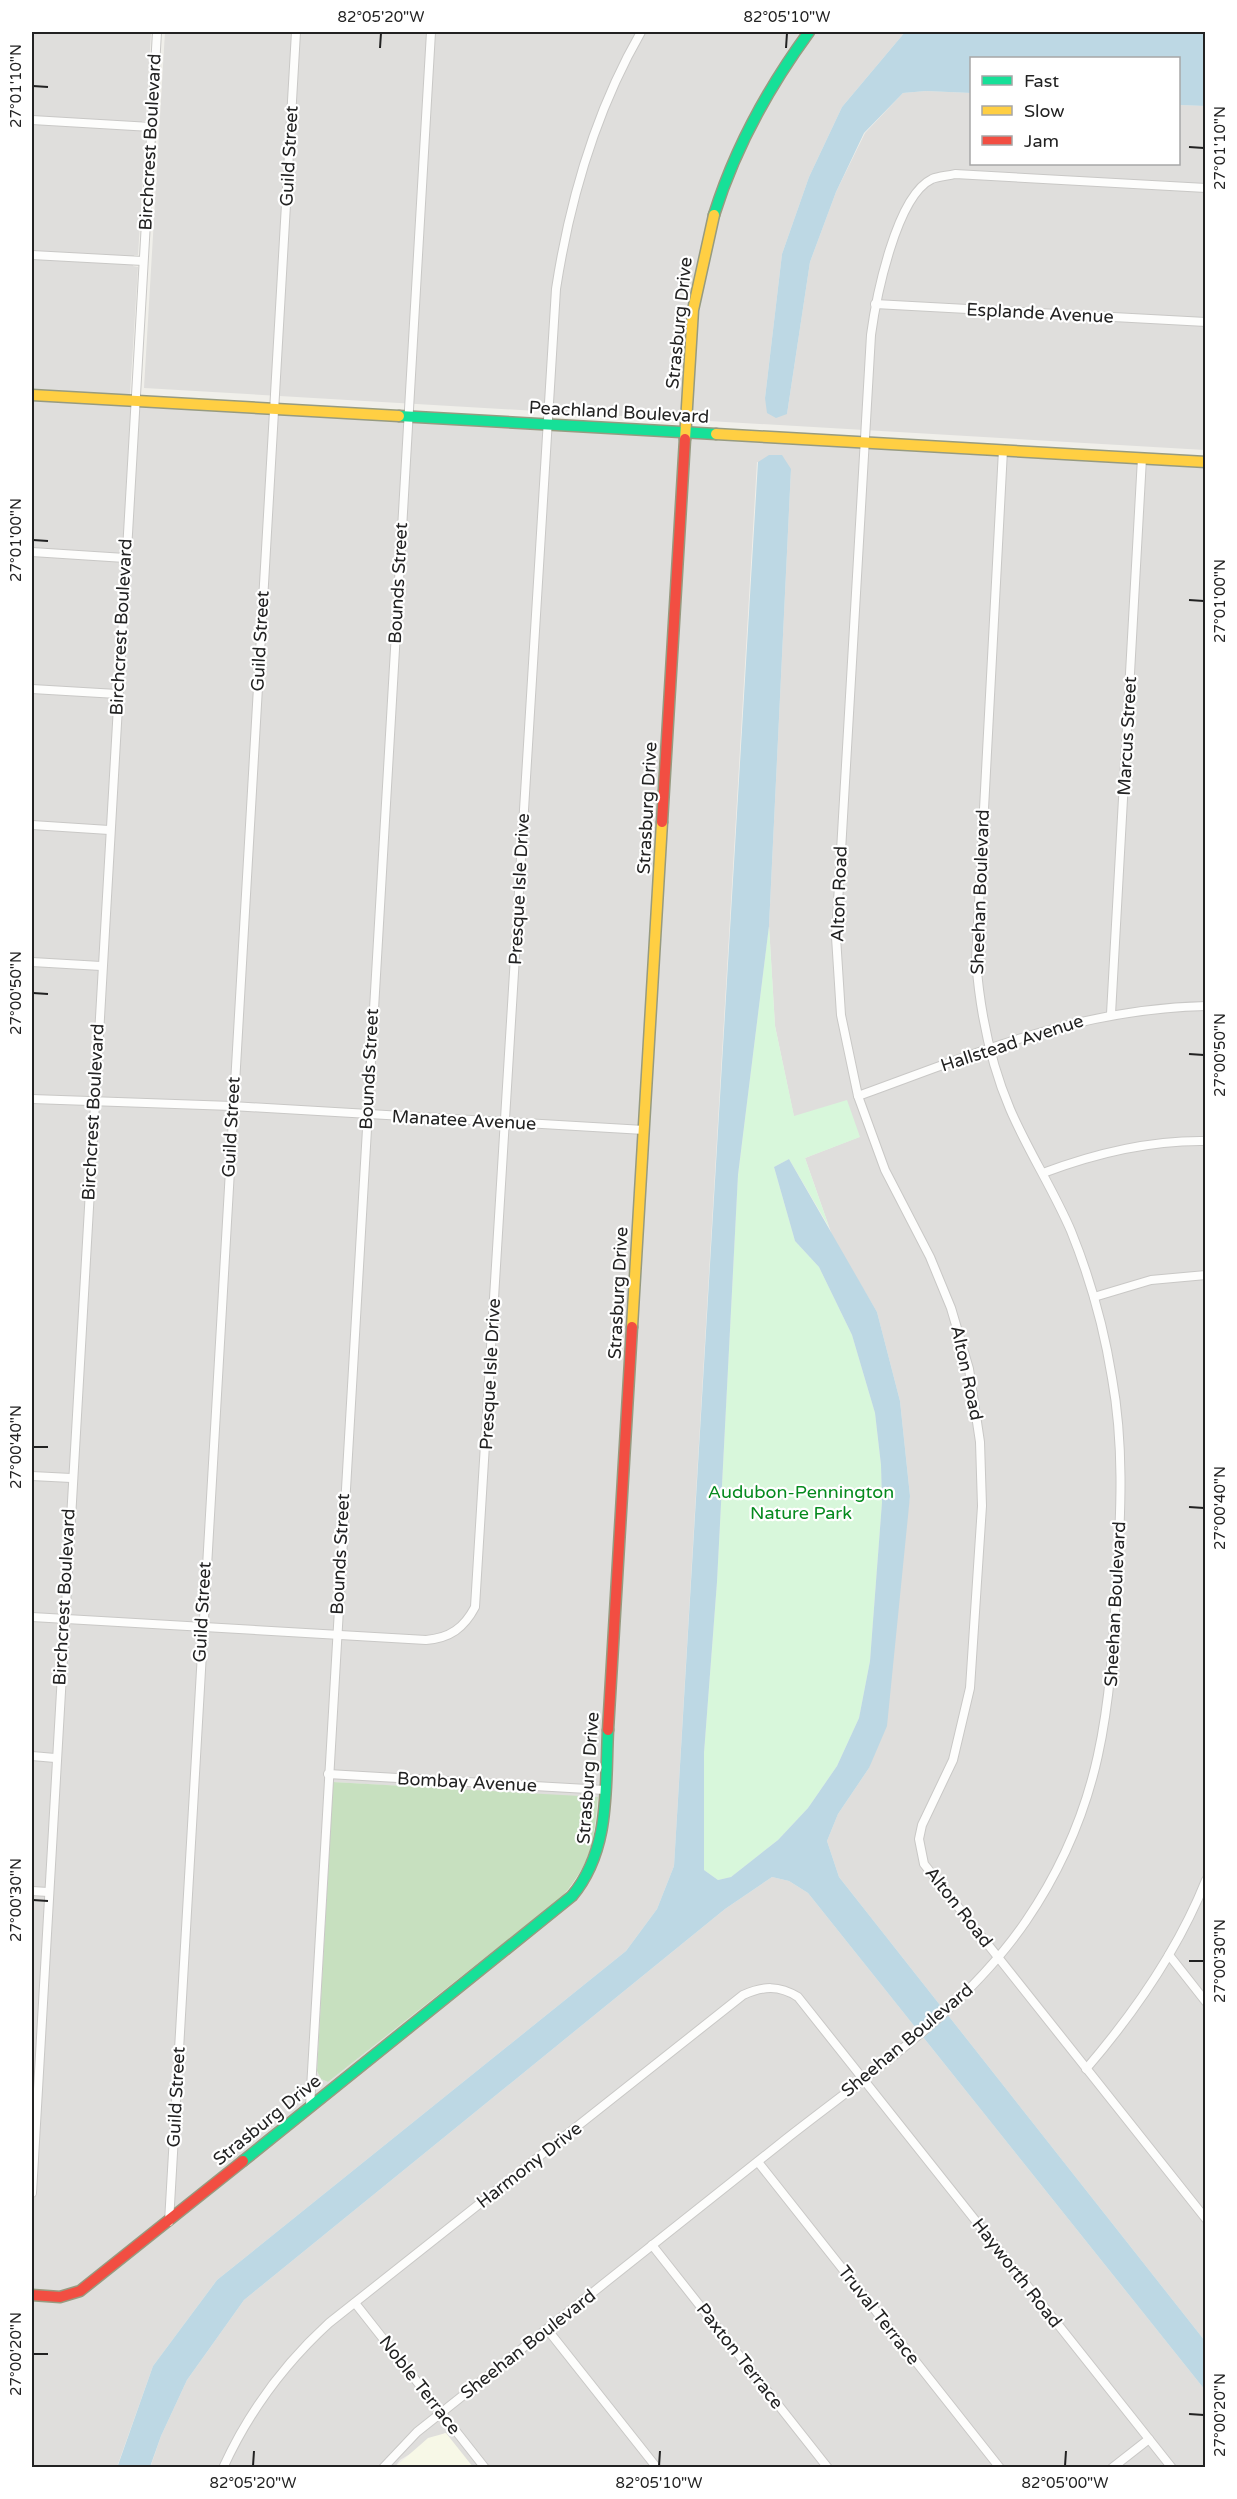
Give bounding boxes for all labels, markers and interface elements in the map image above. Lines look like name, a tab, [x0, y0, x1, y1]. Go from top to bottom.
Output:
text: 82°05'20"W	[338, 8, 424, 26]
text: 82°05'10"W	[744, 8, 830, 26]
text: 27°01'10"N	[7, 44, 25, 128]
street label: Birchcrest Boulevard	[134, 53, 166, 231]
legend	[970, 57, 1180, 165]
text: Fast	[1024, 70, 1059, 92]
text: Slow	[1024, 100, 1065, 122]
street label: Guild Street	[275, 105, 303, 207]
text: 27°01'10"N	[1211, 106, 1229, 190]
text: Jam	[1024, 130, 1059, 152]
street label: Strasburg Drive	[661, 256, 697, 390]
street label: Esplande Avenue	[966, 298, 1114, 328]
street label: Peachland Boulevard	[528, 396, 710, 428]
text: 27°01'00"N	[7, 498, 25, 582]
street label: Bounds Street	[384, 522, 412, 644]
street label: Birchcrest Boulevard	[105, 538, 137, 716]
text: 27°01'00"N	[1211, 559, 1229, 643]
street label: Guild Street	[246, 590, 274, 692]
street label: Marcus Street	[1113, 676, 1141, 796]
street label: Strasburg Drive	[633, 741, 661, 875]
street label: Sheehan Boulevard	[966, 809, 994, 975]
street label: Presque Isle Drive	[504, 813, 534, 965]
street label: Alton Road	[826, 845, 852, 943]
text: 27°00'50"N	[7, 951, 25, 1035]
street label: Bounds Street	[355, 1008, 383, 1130]
street label: Hallstead Avenue	[938, 1010, 1086, 1076]
text: 27°00'50"N	[1211, 1013, 1229, 1097]
street label: Birchcrest Boulevard	[77, 1023, 109, 1201]
street label: Guild Street	[217, 1076, 245, 1178]
street label: Manatee Avenue	[391, 1105, 537, 1135]
street label: Strasburg Drive	[604, 1226, 632, 1360]
street label: Presque Isle Drive	[475, 1298, 505, 1450]
street label: Alton Road	[946, 1324, 988, 1422]
text: 27°00'40"N	[7, 1405, 25, 1489]
text: 27°00'40"N	[1211, 1466, 1229, 1550]
park label: Audubon-Pennington Nature Park	[708, 1481, 894, 1524]
street label: Bounds Street	[326, 1493, 354, 1615]
street label: Birchcrest Boulevard	[48, 1508, 80, 1686]
street label: Sheehan Boulevard	[1100, 1521, 1130, 1687]
street label: Guild Street	[188, 1561, 216, 1663]
street label: Strasburg Drive	[572, 1711, 604, 1845]
street label: Bombay Avenue	[397, 1767, 537, 1797]
text: 27°00'30"N	[7, 1858, 25, 1942]
street label: Alton Road	[921, 1862, 997, 1952]
text: 27°00'30"N	[1211, 1919, 1229, 2003]
street label: Sheehan Boulevard	[837, 1978, 977, 2102]
street label: Guild Street	[162, 2046, 190, 2148]
street label: Strasburg Drive	[209, 2070, 325, 2170]
street label: Harmony Drive	[472, 2117, 586, 2213]
street label: Hayworth Road	[967, 2214, 1067, 2332]
street label: Truval Terrace	[833, 2261, 925, 2369]
street label: Sheehan Boulevard	[456, 2284, 600, 2404]
street label: Paxton Terrace	[692, 2299, 788, 2413]
text: 27°00'20"N	[7, 2312, 25, 2396]
street label: Noble Terrace	[375, 2331, 465, 2439]
text: 27°00'20"N	[1211, 2373, 1229, 2457]
text: 82°05'20"W	[210, 2474, 296, 2492]
text: 82°05'10"W	[616, 2474, 702, 2492]
text: 82°05'00"W	[1022, 2474, 1108, 2492]

